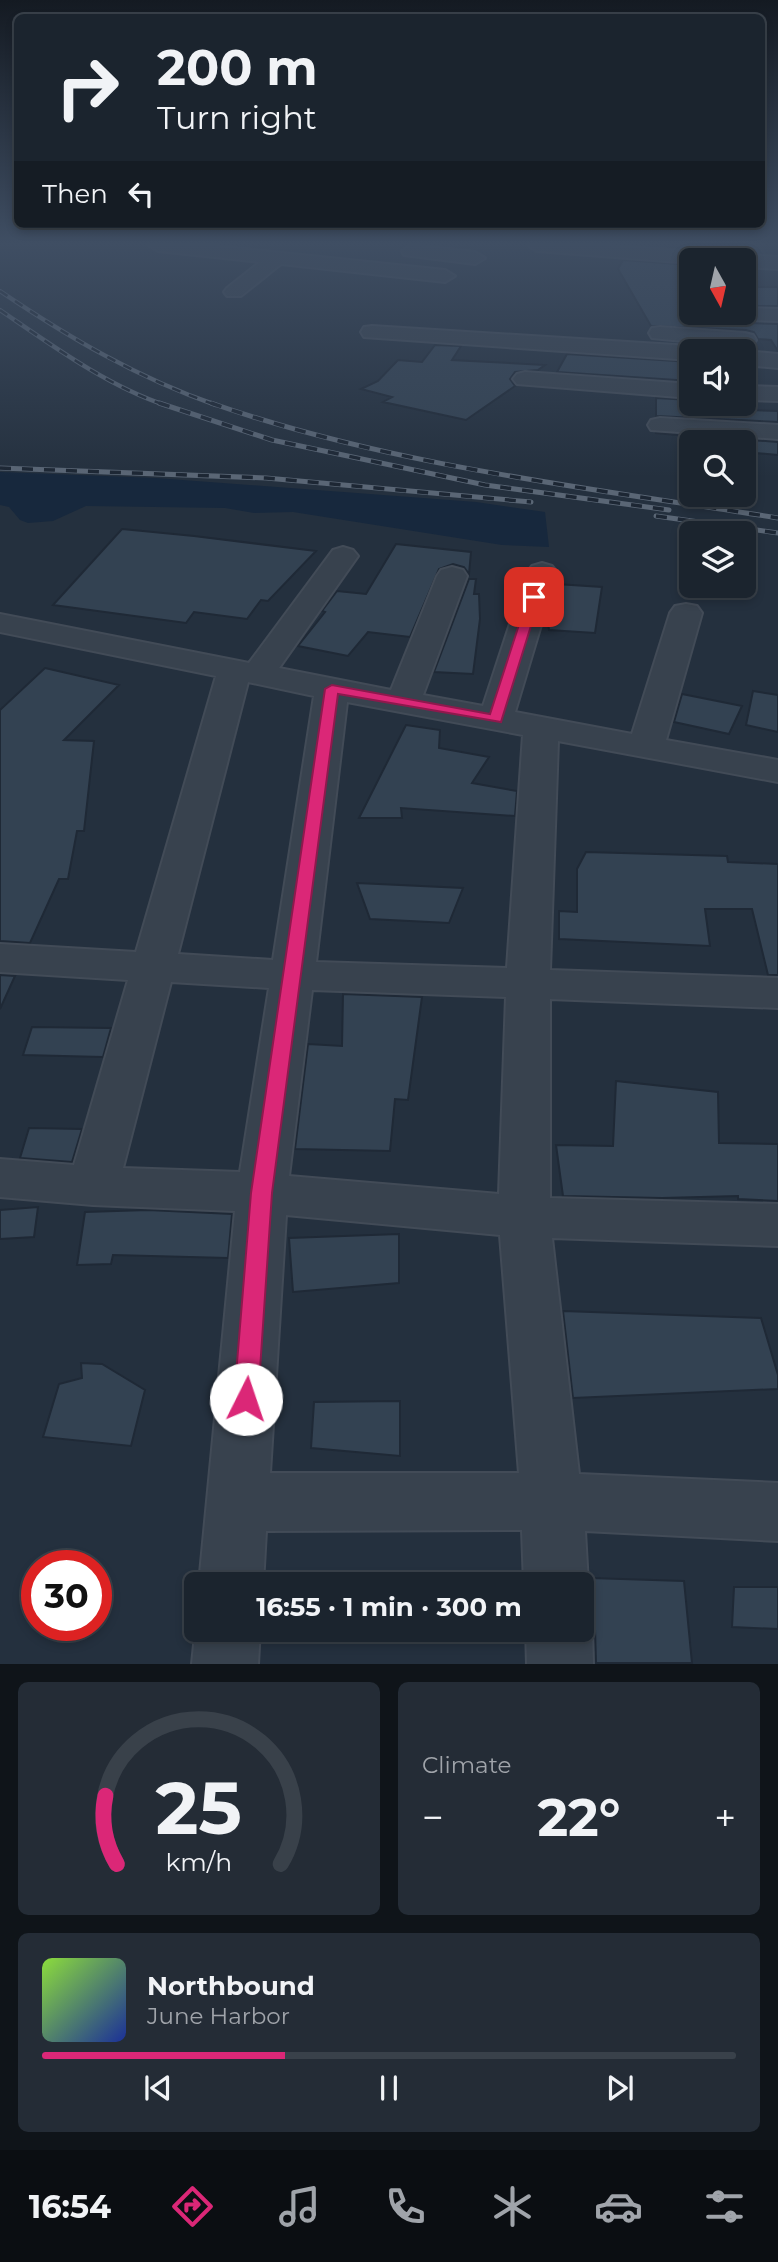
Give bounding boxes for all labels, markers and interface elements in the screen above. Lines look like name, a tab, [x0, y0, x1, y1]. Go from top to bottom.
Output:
text: 200 m	[157, 38, 318, 97]
icon: right	[42, 42, 133, 133]
text: Turn right	[157, 98, 317, 137]
icon: left	[122, 175, 160, 213]
text: Then	[42, 178, 108, 210]
north arrow	[679, 248, 756, 326]
map controls	[679, 248, 756, 598]
button: sound	[679, 339, 756, 416]
button: search	[679, 430, 756, 507]
button: layers	[679, 521, 756, 598]
pin	[504, 567, 564, 627]
icon: arrive	[515, 578, 553, 616]
position arrow	[209, 1362, 283, 1436]
speed limit sign: 30	[21, 1550, 112, 1641]
text: 16:55 · 1 min · 300 m	[256, 1591, 522, 1623]
text: Climate	[422, 1751, 511, 1779]
text: 25	[156, 1765, 242, 1853]
text: 22°	[537, 1786, 621, 1849]
text: −	[422, 1794, 444, 1841]
text: +	[714, 1794, 736, 1841]
text: km/h	[166, 1847, 232, 1877]
text: Northbound	[147, 1970, 315, 2002]
text: June Harbor	[147, 2002, 290, 2030]
icon: previous	[139, 2069, 177, 2107]
icon: pause	[370, 2069, 408, 2107]
icon: next	[601, 2069, 639, 2107]
icon: directions	[168, 2182, 217, 2231]
icon: music	[275, 2182, 324, 2231]
icon: phone	[381, 2182, 430, 2231]
icon: climate	[488, 2182, 537, 2231]
icon: car	[594, 2182, 643, 2231]
icon: filters	[700, 2182, 749, 2231]
text: 16:54	[29, 2187, 111, 2226]

